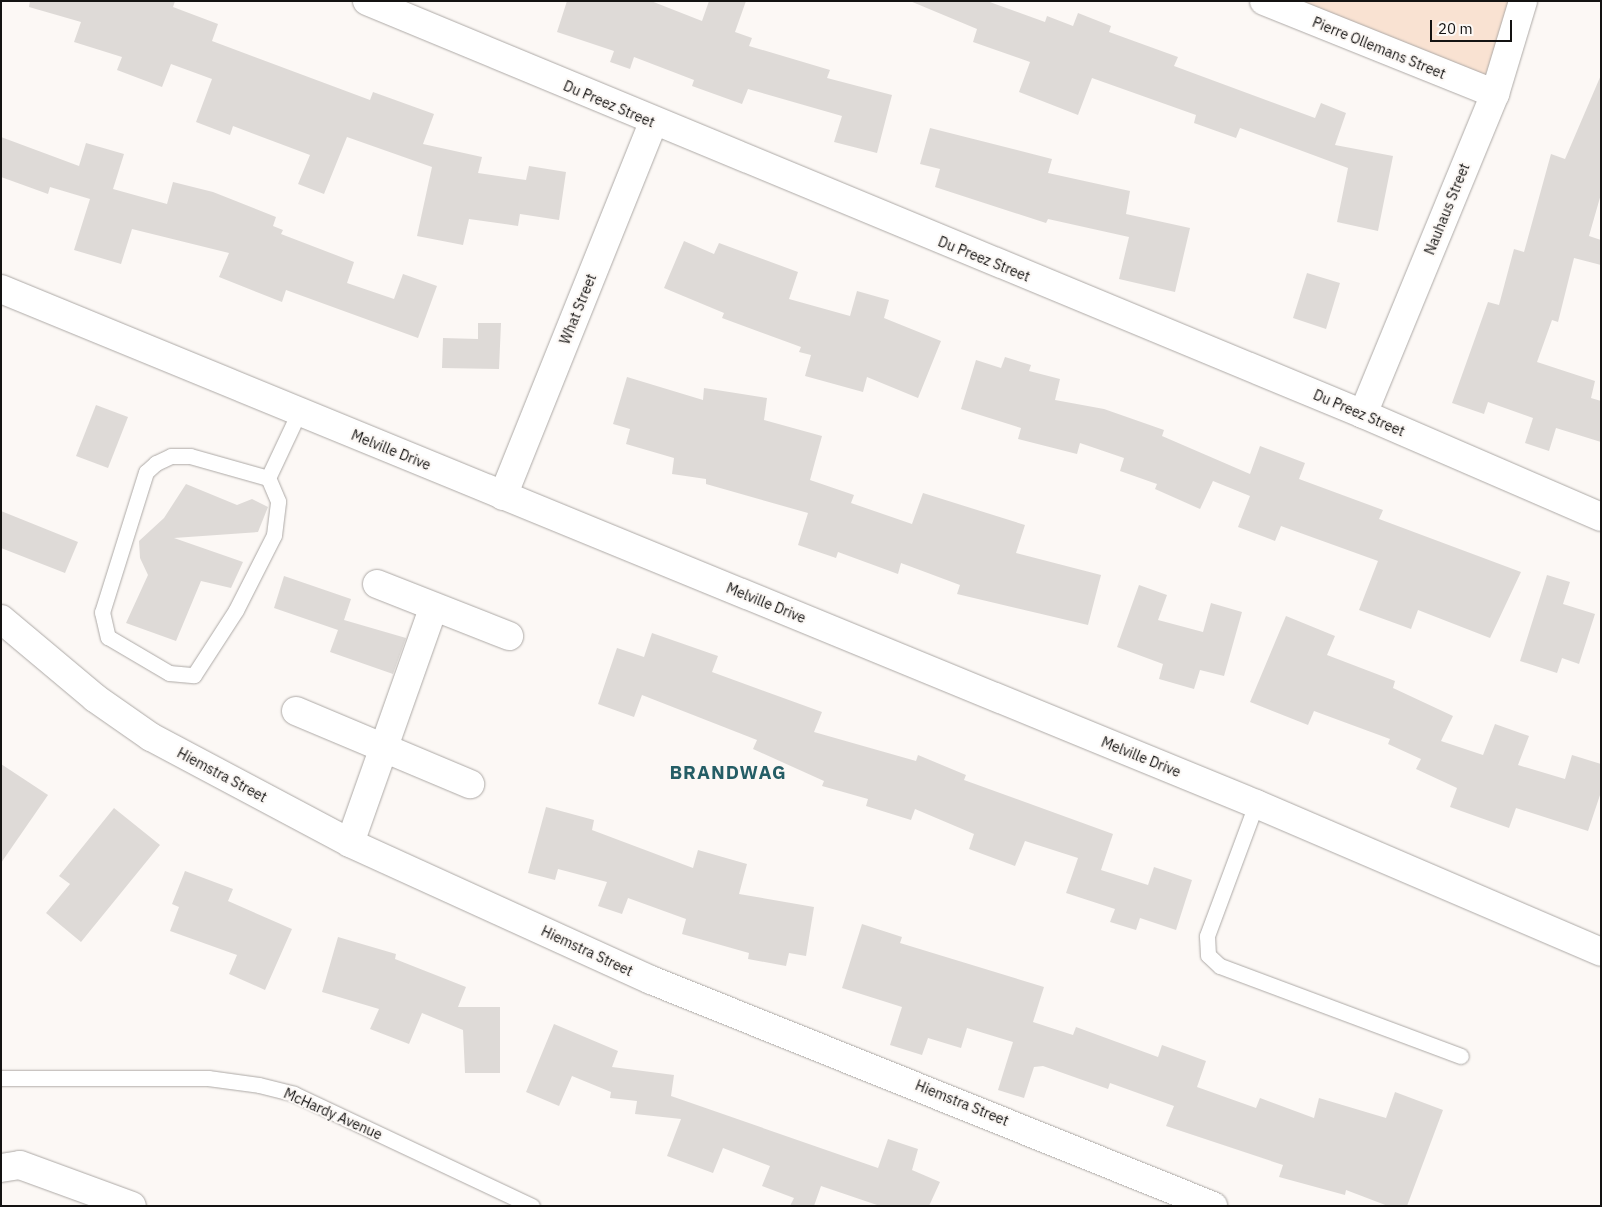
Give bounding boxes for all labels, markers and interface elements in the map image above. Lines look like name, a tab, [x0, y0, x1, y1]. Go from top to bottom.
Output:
scale bar	[1432, 10, 1514, 42]
street label: Pierre Ollemans Street	[1310, 14, 1448, 82]
text: 20 m	[1438, 19, 1473, 38]
street label: Du Preez Street	[561, 77, 657, 131]
street label: Nauhaus Street	[1421, 161, 1473, 257]
street label: Du Preez Street	[936, 233, 1032, 285]
street label: What Street	[556, 271, 600, 347]
street label: Du Preez Street	[1311, 386, 1407, 440]
street label: Melville Drive	[349, 426, 433, 474]
street label: Melville Drive	[724, 579, 808, 627]
street label: Melville Drive	[1099, 733, 1183, 781]
street label: Hiemstra Street	[174, 744, 270, 806]
district label: BRANDWAG	[668, 762, 788, 784]
street label: Hiemstra Street	[538, 922, 636, 980]
street label: Hiemstra Street	[913, 1077, 1011, 1129]
street label: McHardy Avenue	[281, 1085, 385, 1143]

